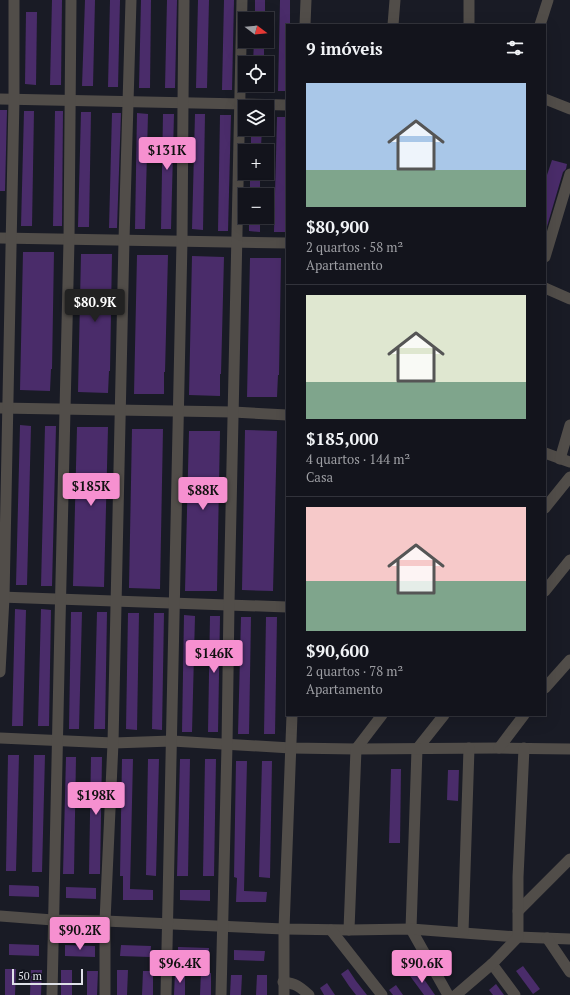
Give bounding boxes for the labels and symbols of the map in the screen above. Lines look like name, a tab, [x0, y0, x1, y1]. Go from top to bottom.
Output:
north arrow	[238, 12, 274, 48]
pin: $131K	[139, 137, 195, 171]
pin: $80.9K	[62, 289, 128, 323]
pin: $185K	[63, 473, 119, 507]
pin: $88K	[179, 477, 227, 511]
pin: $146K	[186, 640, 242, 674]
pin: $198K	[68, 782, 124, 816]
pin: $90.2K	[47, 917, 113, 951]
pin: $96.4K	[147, 950, 213, 984]
pin: $90.6K	[389, 950, 455, 984]
scale bar	[12, 967, 83, 986]

